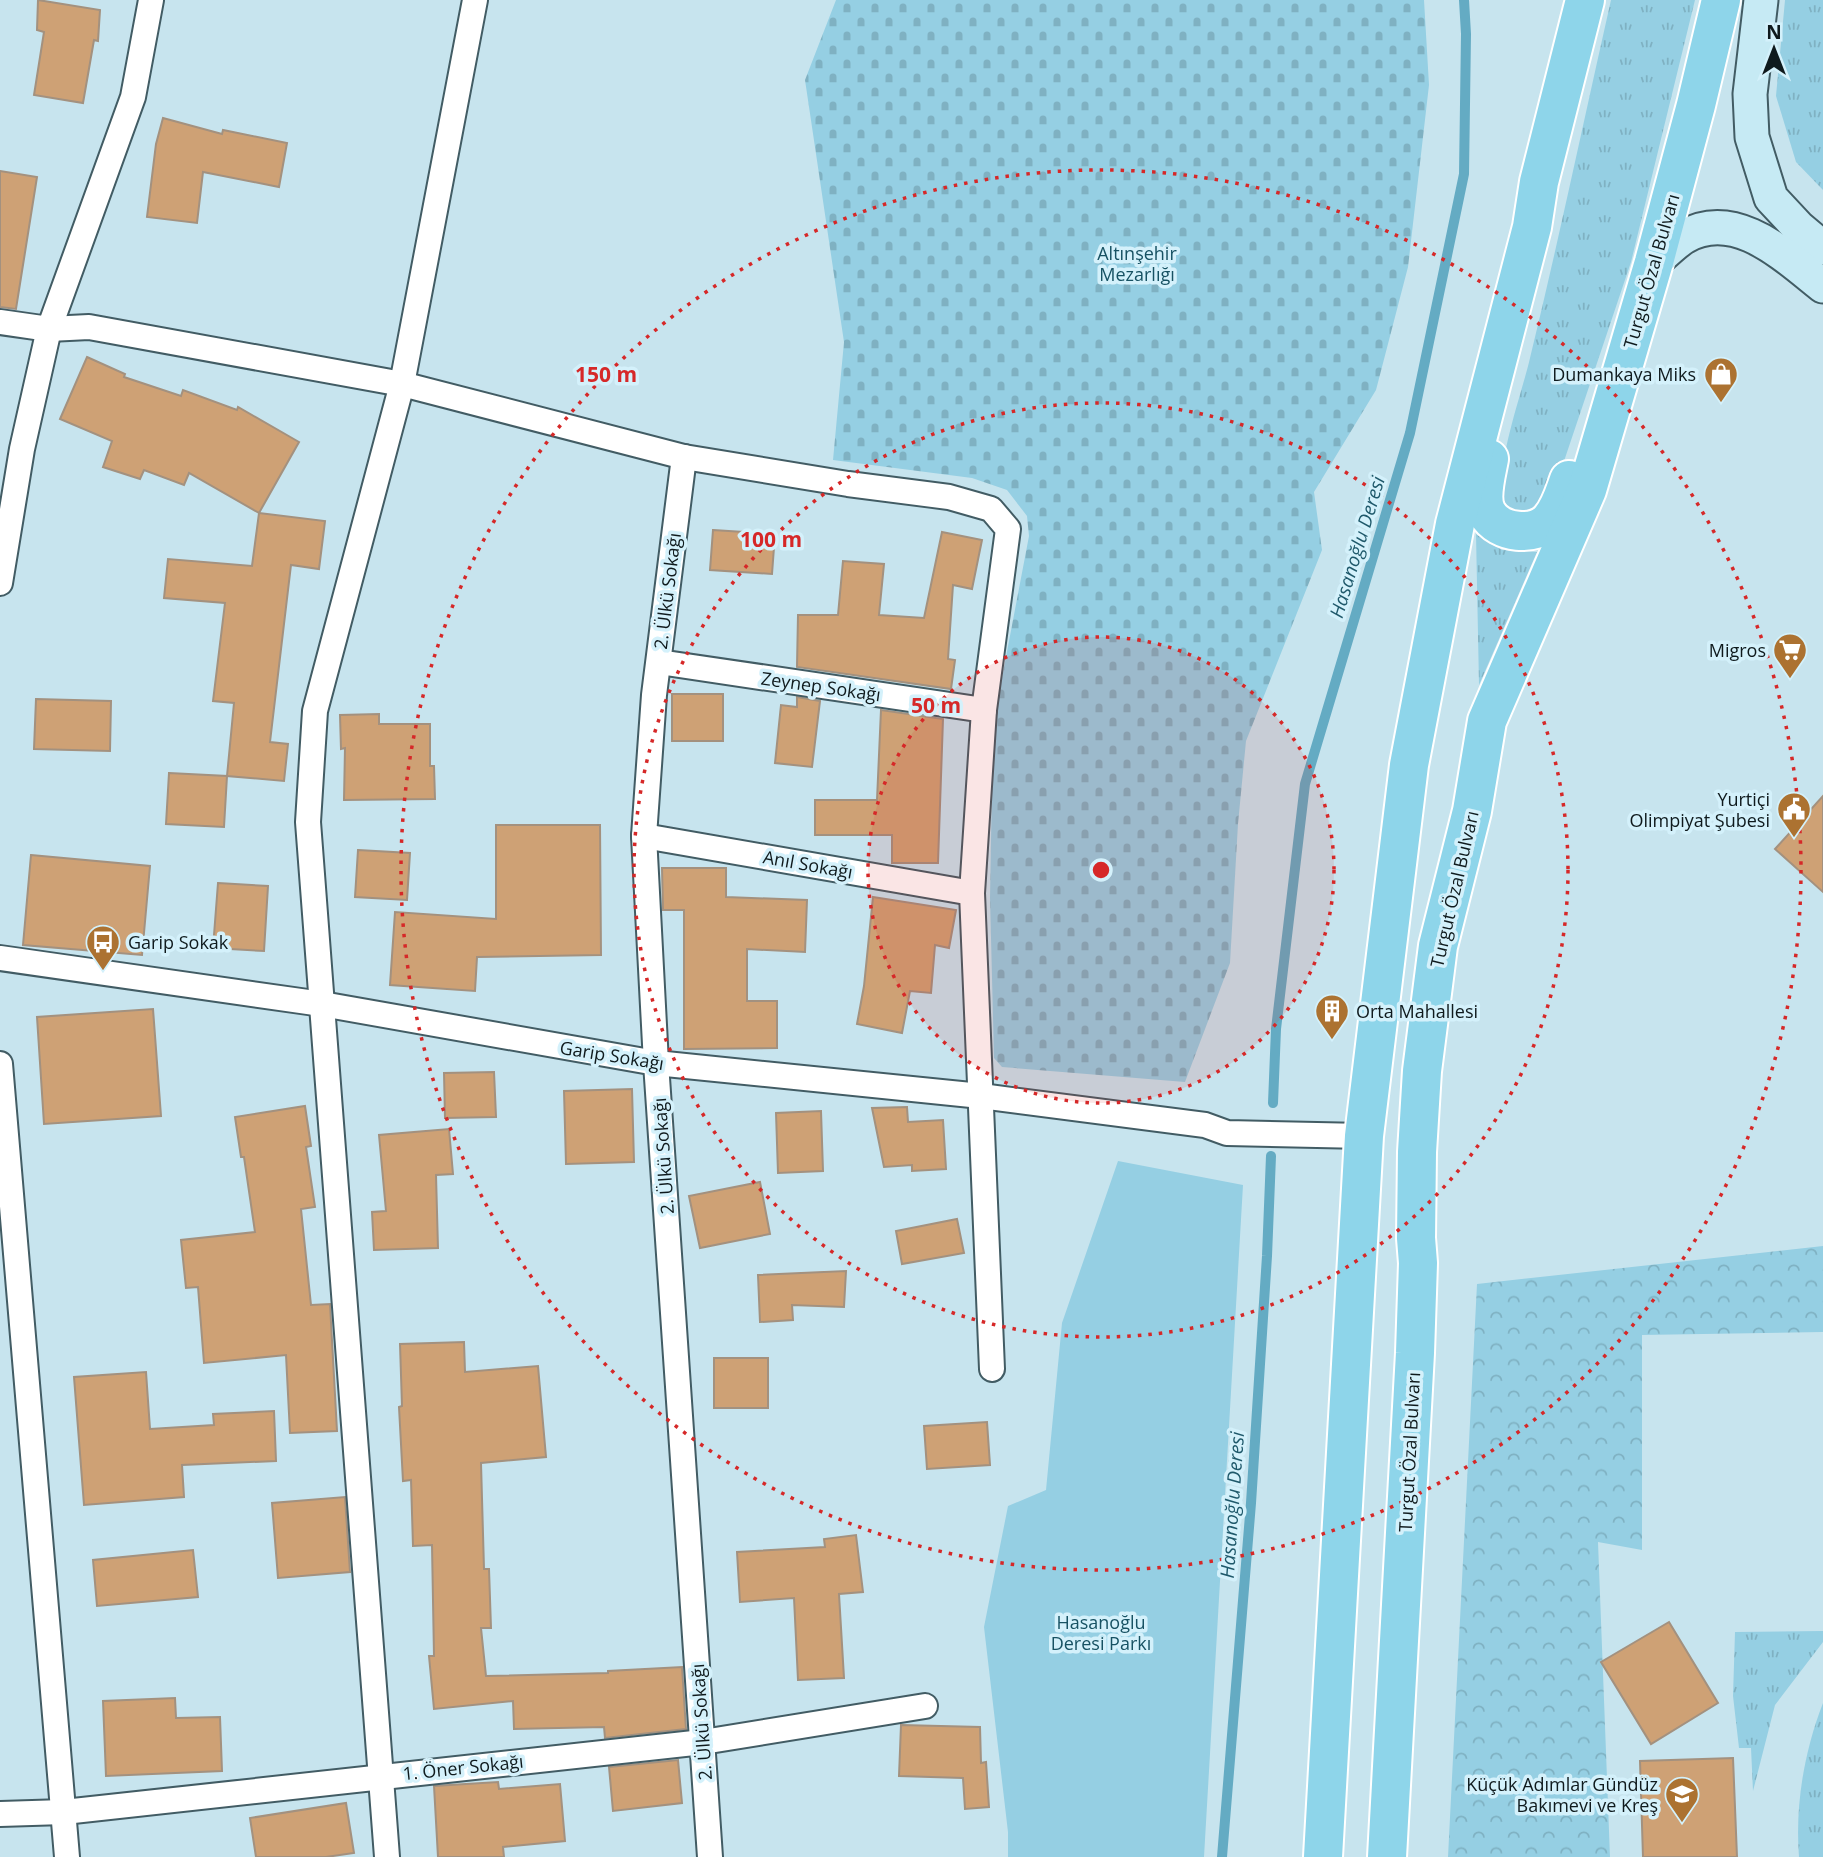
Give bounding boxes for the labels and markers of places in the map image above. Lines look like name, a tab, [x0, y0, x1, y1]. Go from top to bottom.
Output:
shop icon: Dumankaya Miks	[1702, 355, 1740, 404]
place label: Dumankaya Miks	[1552, 362, 1696, 386]
supermarket icon: Migros	[1771, 631, 1809, 680]
place label: Migros	[1709, 638, 1766, 662]
place label: Yurtiçi Olimpiyat Şubesi	[1629, 787, 1770, 832]
public building icon: Yurtiçi Olimpiyat Şubesi	[1775, 790, 1813, 839]
centre of rings	[1089, 858, 1113, 882]
bus stop icon: Garip Sokak	[84, 923, 122, 972]
place label: Garip Sokak	[128, 930, 229, 954]
building icon: Orta Mahallesi	[1313, 992, 1351, 1041]
place label: Orta Mahallesi	[1356, 999, 1478, 1023]
place label: Küçük Adımlar Gündüz Bakımevi ve Kreş	[1466, 1772, 1658, 1817]
school or university icon: Küçük Adımlar Gündüz Bakımevi ve Kreş	[1663, 1775, 1701, 1824]

